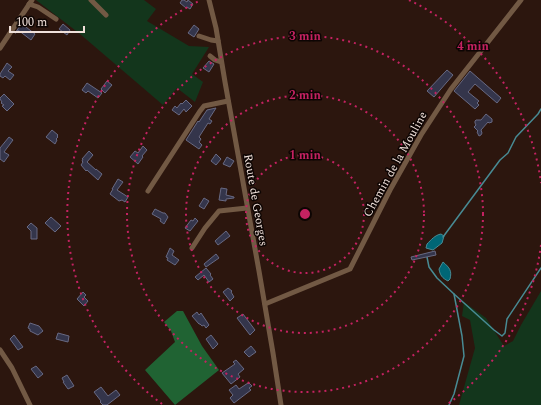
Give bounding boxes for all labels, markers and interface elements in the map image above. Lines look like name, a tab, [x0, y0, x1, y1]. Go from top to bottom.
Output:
scale bar	[10, 8, 84, 34]
text: 100 m	[16, 13, 47, 32]
text: 3 min	[289, 27, 322, 46]
text: 4 min	[457, 37, 490, 56]
text: 2 min	[289, 86, 322, 105]
street label: Chemin de la Mouline	[358, 108, 432, 221]
text: 1 min	[289, 146, 322, 165]
street label: Route de Georges	[238, 152, 273, 248]
centre of rings	[298, 207, 312, 221]

